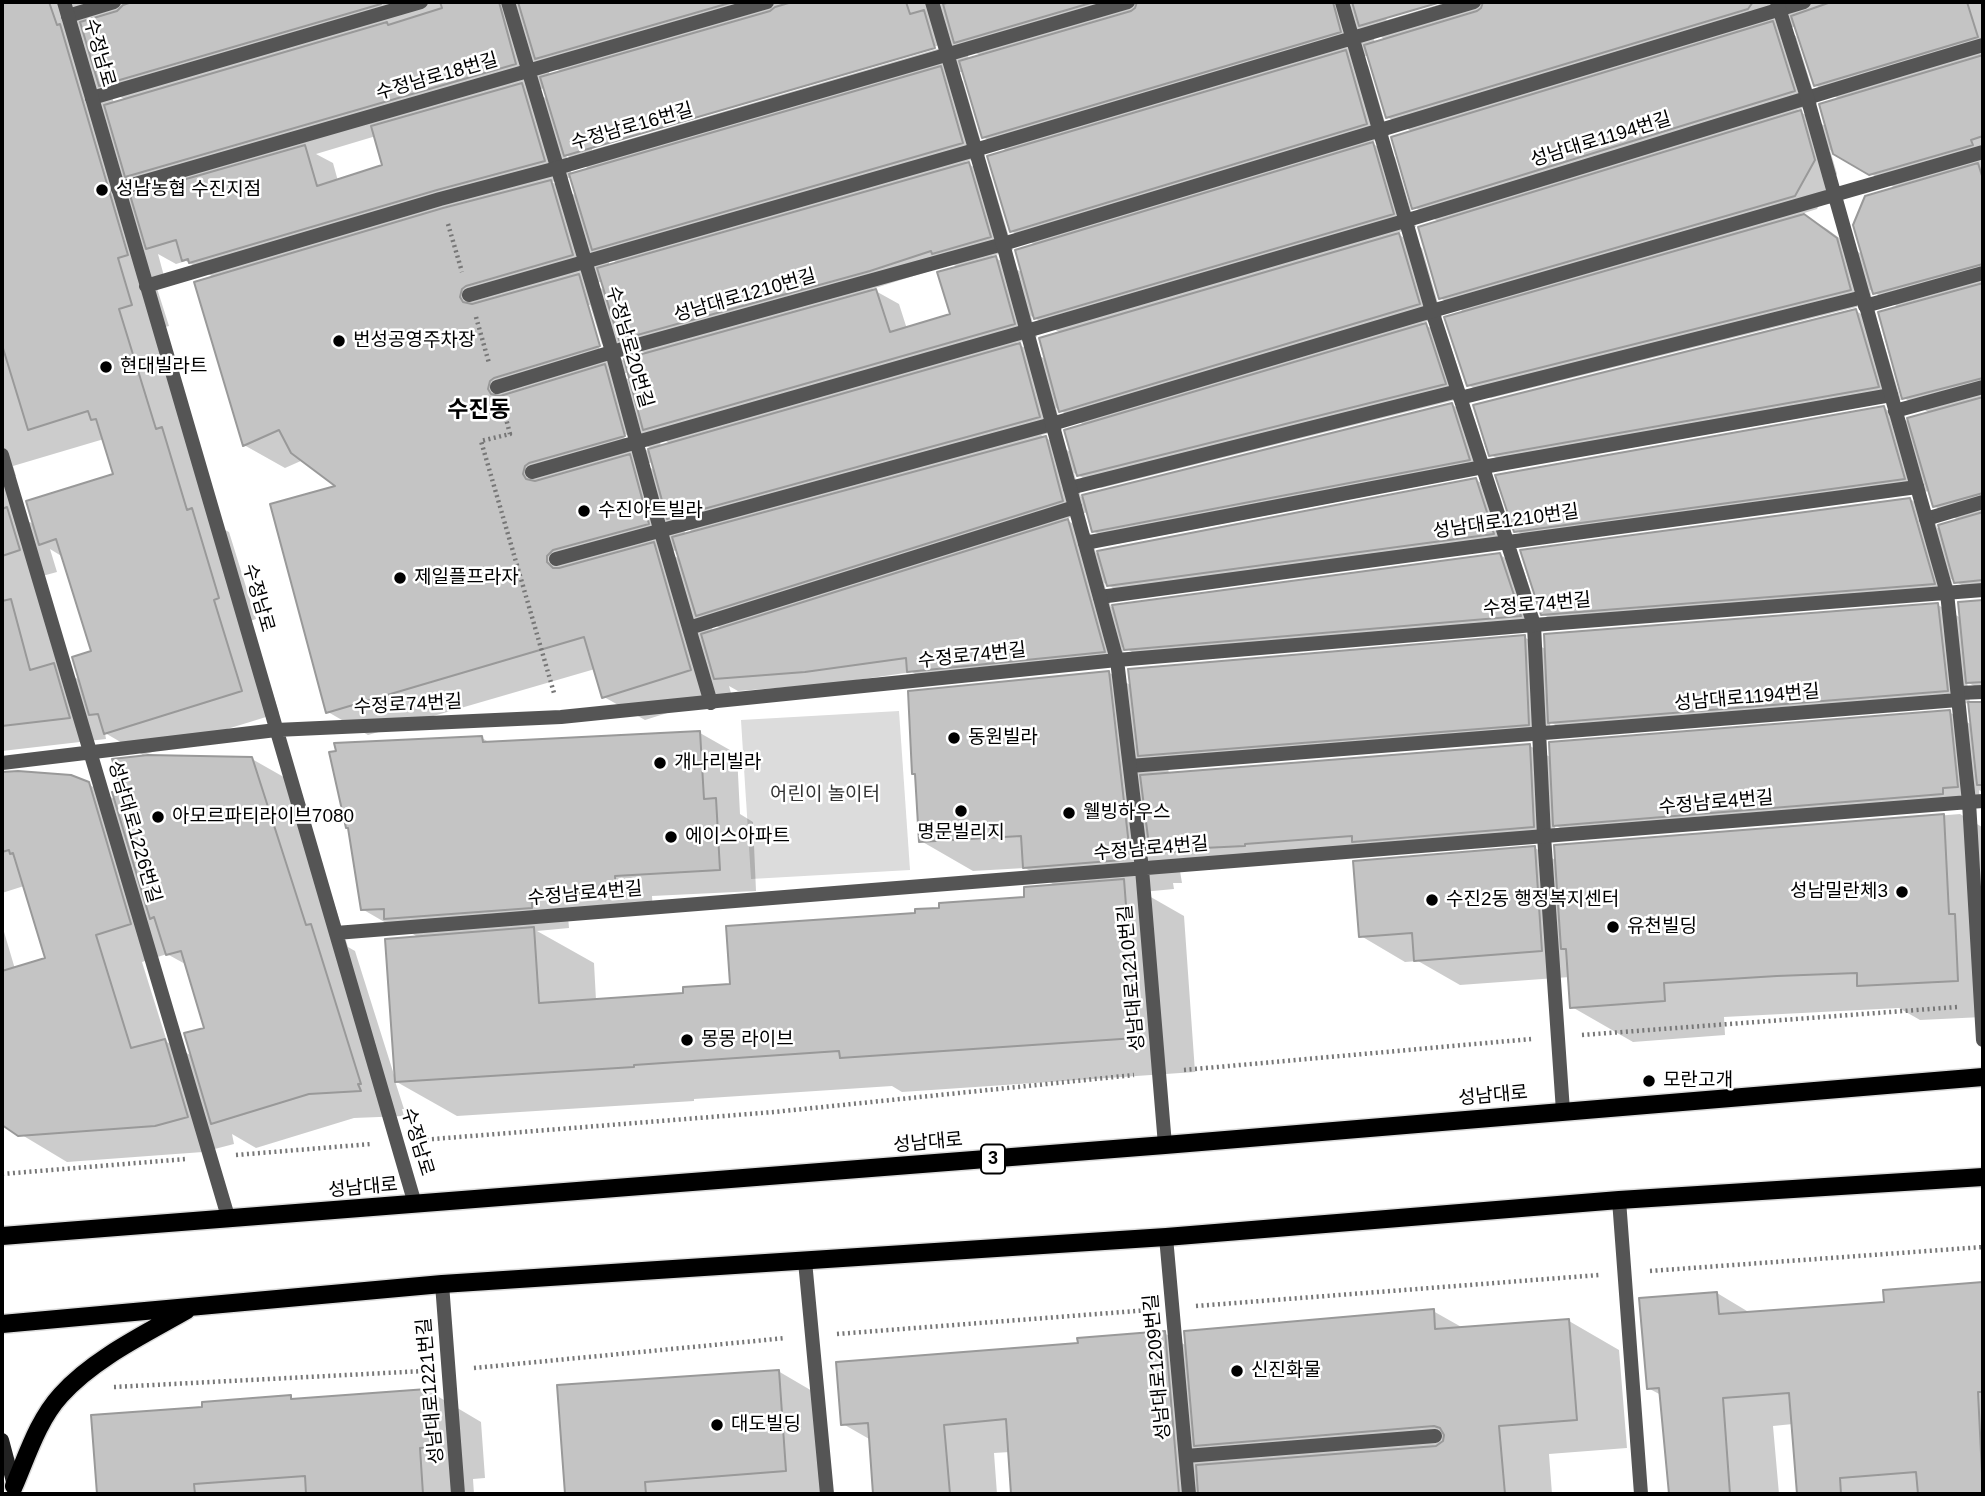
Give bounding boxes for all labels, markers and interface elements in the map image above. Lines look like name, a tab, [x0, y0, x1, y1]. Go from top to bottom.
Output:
street label: 수정남로	[78, 16, 120, 90]
street label: 수정남로18번길	[373, 49, 501, 105]
street label: 수정남로16번길	[568, 99, 696, 155]
street label: 성남대로1194번길	[1528, 108, 1674, 172]
place label: 성남농협 수진지점	[116, 179, 261, 201]
marker: 성남농협 수진지점	[94, 182, 110, 198]
street label: 성남대로1210번길	[671, 265, 819, 327]
street label: 수정남로20번길	[601, 283, 657, 411]
place label: 번성공영주차장	[353, 330, 475, 352]
marker: 번성공영주차장	[331, 333, 347, 349]
place label: 현대빌라트	[120, 356, 207, 378]
marker: 현대빌라트	[98, 359, 114, 375]
district label: 수진동	[447, 397, 511, 425]
place label: 수진아트빌라	[598, 500, 703, 522]
street label: 성남대로1210번길	[1432, 500, 1580, 544]
marker: 수진아트빌라	[576, 503, 592, 519]
street label: 수정남로	[237, 561, 279, 635]
place label: 제일플프라자	[414, 567, 519, 589]
marker: 제일플프라자	[392, 570, 408, 586]
street label: 수정로74번길	[1482, 589, 1592, 621]
street label: 수정로74번길	[917, 639, 1027, 673]
street label: 성남대로1194번길	[1673, 680, 1821, 716]
street label: 수정로74번길	[353, 691, 463, 719]
place label: 동원빌라	[968, 727, 1038, 749]
marker: 동원빌라	[946, 730, 962, 746]
place label: 개나리빌라	[674, 752, 761, 774]
marker: 개나리빌라	[652, 755, 668, 771]
street label: 성남대로1226번길	[103, 758, 165, 906]
park label: 어린이 놀이터	[770, 784, 880, 806]
street label: 수정남로4번길	[1658, 787, 1774, 819]
place label: 웰빙하우스	[1083, 802, 1170, 824]
marker: 명문빌리지	[953, 803, 969, 819]
marker: 웰빙하우스	[1061, 805, 1077, 821]
place label: 아모르파티라이브7080	[172, 806, 354, 828]
marker: 아모르파티라이브7080	[150, 809, 166, 825]
place label: 명문빌리지	[917, 822, 1005, 844]
place label: 에이스아파트	[685, 826, 790, 848]
marker: 에이스아파트	[663, 829, 679, 845]
street label: 수정남로4번길	[1093, 833, 1209, 865]
street label: 수정남로4번길	[527, 878, 643, 910]
place label: 성남밀란체3	[1790, 881, 1888, 903]
marker: 성남밀란체3	[1894, 884, 1910, 900]
place label: 수진2동 행정복지센터	[1446, 889, 1619, 911]
marker: 수진2동 행정복지센터	[1424, 892, 1440, 908]
street label: 성남대로1210번길	[1114, 904, 1150, 1052]
place label: 유천빌딩	[1627, 916, 1697, 938]
marker: 유천빌딩	[1605, 919, 1621, 935]
place label: 몽몽 라이브	[701, 1029, 794, 1051]
marker: 몽몽 라이브	[679, 1032, 695, 1048]
place label: 모란고개	[1663, 1070, 1733, 1092]
marker: 모란고개	[1641, 1073, 1657, 1089]
street label: 성남대로	[1457, 1082, 1529, 1110]
street label: 수정남로	[396, 1105, 438, 1179]
street label: 성남대로	[892, 1129, 964, 1157]
road number: 3	[981, 1144, 1005, 1174]
street label: 성남대로	[327, 1174, 399, 1202]
street label: 성남대로1209번길	[1140, 1293, 1176, 1441]
street label: 성남대로1221번길	[413, 1317, 449, 1465]
place label: 신진화물	[1251, 1360, 1321, 1382]
marker: 신진화물	[1229, 1363, 1245, 1379]
place label: 대도빌딩	[731, 1414, 801, 1436]
marker: 대도빌딩	[709, 1417, 725, 1433]

